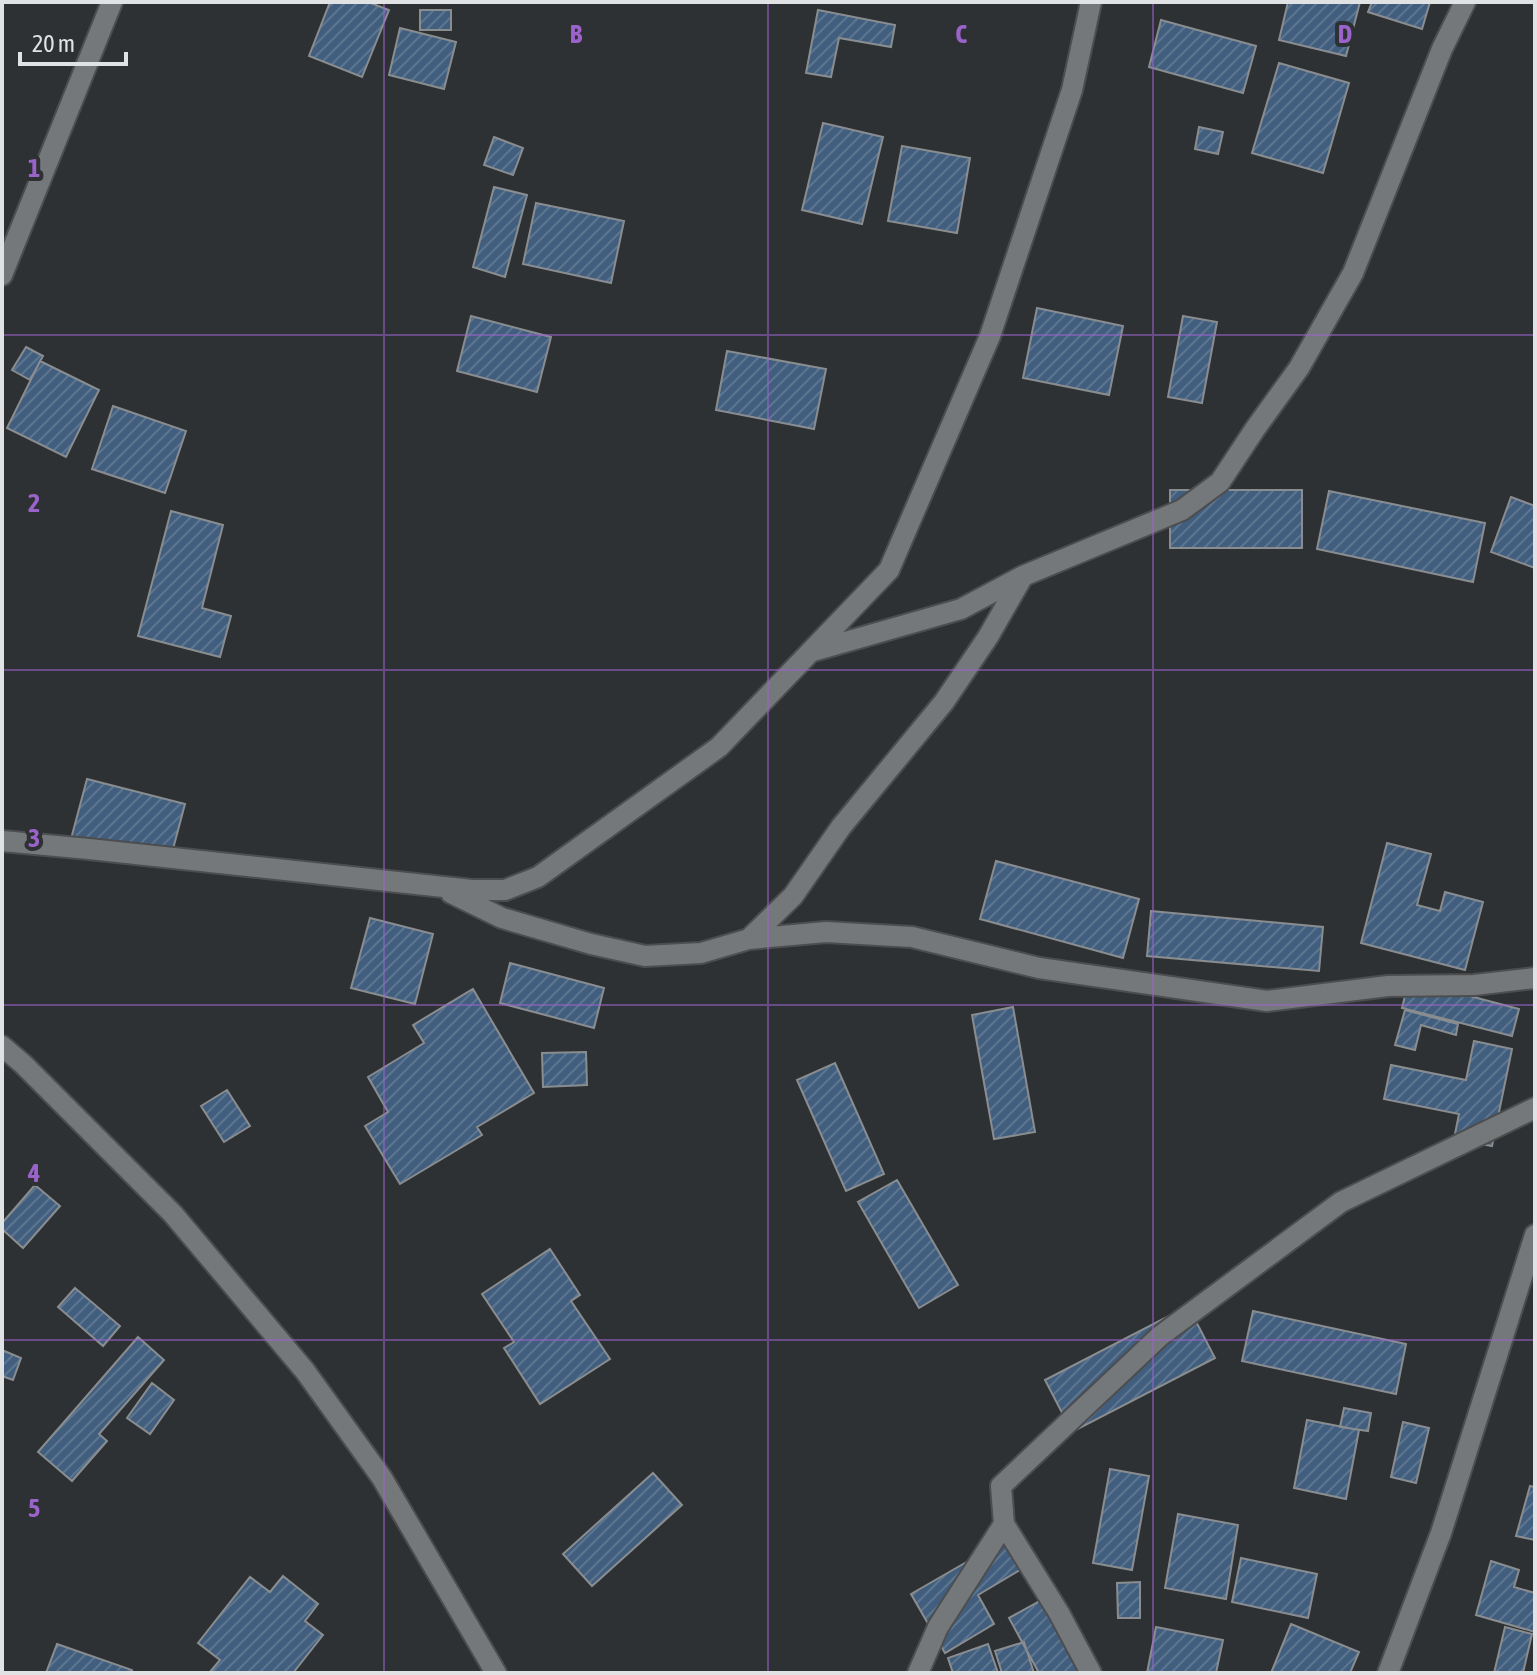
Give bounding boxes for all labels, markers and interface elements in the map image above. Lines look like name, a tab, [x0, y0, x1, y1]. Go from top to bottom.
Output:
scale bar	[20, 16, 126, 66]
text: B	[570, 19, 583, 49]
text: C	[955, 19, 967, 49]
text: D	[1338, 19, 1352, 49]
text: 20 m	[32, 30, 75, 57]
text: 1	[28, 153, 40, 183]
text: 2	[28, 488, 40, 518]
text: 3	[28, 823, 40, 853]
text: 4	[27, 1158, 40, 1188]
text: 5	[28, 1493, 40, 1523]

